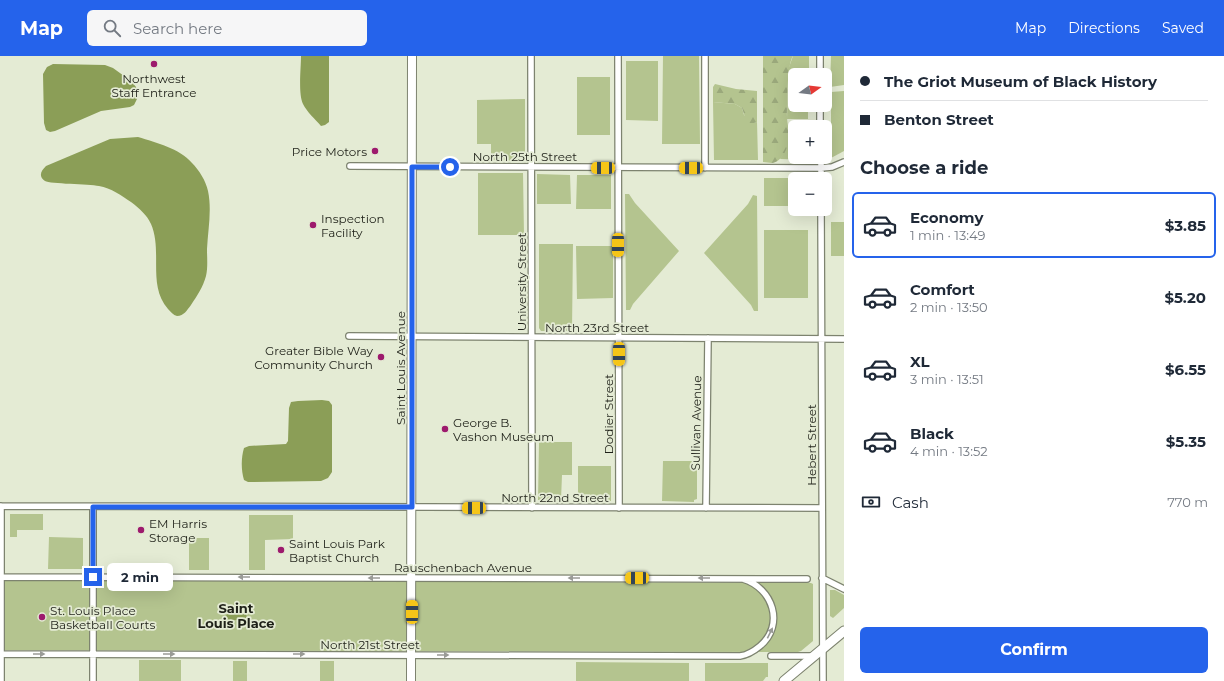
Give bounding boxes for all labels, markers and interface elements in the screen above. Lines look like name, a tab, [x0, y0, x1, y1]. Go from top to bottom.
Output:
search box	[87, 10, 367, 46]
text: Map	[20, 17, 63, 40]
icon: search	[101, 17, 123, 39]
text: Search here	[133, 19, 222, 38]
text: Map	[1015, 19, 1046, 37]
text: Directions	[1068, 19, 1140, 37]
text: Saved	[1162, 19, 1204, 37]
marker: Northwest Staff Entrance	[149, 59, 159, 69]
north arrow	[788, 68, 832, 112]
map controls	[788, 68, 832, 216]
place label: Northwest Staff Entrance	[112, 71, 196, 100]
text: The Griot Museum of Black History	[884, 72, 1157, 91]
text: Benton Street	[884, 110, 994, 129]
button: +	[788, 120, 832, 164]
place label: Price Motors	[292, 144, 367, 159]
marker: Price Motors	[370, 146, 380, 156]
street label: North 25th Street	[473, 149, 577, 164]
text: Choose a ride	[860, 157, 988, 179]
route start	[441, 158, 459, 176]
car	[591, 162, 615, 174]
car	[679, 162, 703, 174]
button: −	[788, 172, 832, 216]
icon: car	[862, 207, 898, 243]
text: Economy	[910, 208, 983, 227]
place label: Inspection Facility	[321, 211, 385, 240]
text: $3.85	[1165, 216, 1206, 235]
marker: Inspection Facility	[308, 220, 318, 230]
text: 1 min · 13:49	[910, 227, 985, 243]
street label: University Street	[514, 233, 529, 331]
car	[612, 233, 624, 257]
icon: car	[862, 279, 898, 315]
text: Comfort	[910, 280, 975, 299]
text: $5.20	[1164, 288, 1206, 307]
text: 2 min · 13:50	[910, 299, 988, 315]
street label: Saint Louis Avenue	[393, 311, 408, 425]
street label: North 23rd Street	[545, 320, 649, 335]
car	[613, 342, 625, 366]
place label: Greater Bible Way Community Church	[254, 343, 373, 372]
icon: car	[862, 351, 898, 387]
marker: Greater Bible Way Community Church	[376, 352, 386, 362]
text: XL	[910, 352, 929, 371]
text: $6.55	[1165, 360, 1206, 379]
text: 3 min · 13:51	[910, 371, 984, 387]
street label: Dodier Street	[601, 374, 616, 454]
street label: Sullivan Avenue	[688, 375, 704, 471]
street label: Hebert Street	[804, 404, 819, 486]
place label: George B. Vashon Museum	[453, 415, 554, 444]
icon: car	[862, 423, 898, 459]
marker: George B. Vashon Museum	[440, 424, 450, 434]
text: Black	[910, 424, 954, 443]
text: $5.35	[1166, 432, 1206, 451]
text: 4 min · 13:52	[910, 443, 988, 459]
street label: North 22nd Street	[501, 490, 609, 505]
icon: cash	[860, 491, 882, 513]
text: Cash	[892, 493, 929, 512]
text: 770 m	[1167, 494, 1208, 510]
car	[462, 502, 486, 514]
place label: EM Harris Storage	[149, 516, 207, 545]
marker: EM Harris Storage	[136, 525, 146, 535]
place label: Saint Louis Park Baptist Church	[289, 536, 386, 565]
marker: Saint Louis Park Baptist Church	[276, 545, 286, 555]
street label: Rauschenbach Avenue	[394, 560, 532, 575]
callout: 2 min	[107, 563, 173, 591]
route end	[84, 568, 102, 586]
text: 2 min	[121, 569, 159, 585]
car	[625, 572, 649, 584]
one-way arrow	[237, 574, 250, 580]
one-way arrow	[367, 575, 380, 581]
one-way arrow	[567, 575, 580, 581]
one-way arrow	[697, 575, 710, 581]
district label: Saint Louis Place	[197, 600, 275, 631]
car	[406, 600, 418, 624]
place label: St. Louis Place Basketball Courts	[50, 603, 155, 632]
marker: St. Louis Place Basketball Courts	[37, 612, 47, 622]
one-way arrow	[767, 627, 773, 638]
button: Confirm	[860, 627, 1208, 673]
street label: North 21st Street	[320, 637, 420, 652]
one-way arrow	[33, 651, 46, 657]
one-way arrow	[163, 651, 176, 657]
one-way arrow	[293, 651, 306, 657]
one-way arrow	[437, 652, 450, 658]

